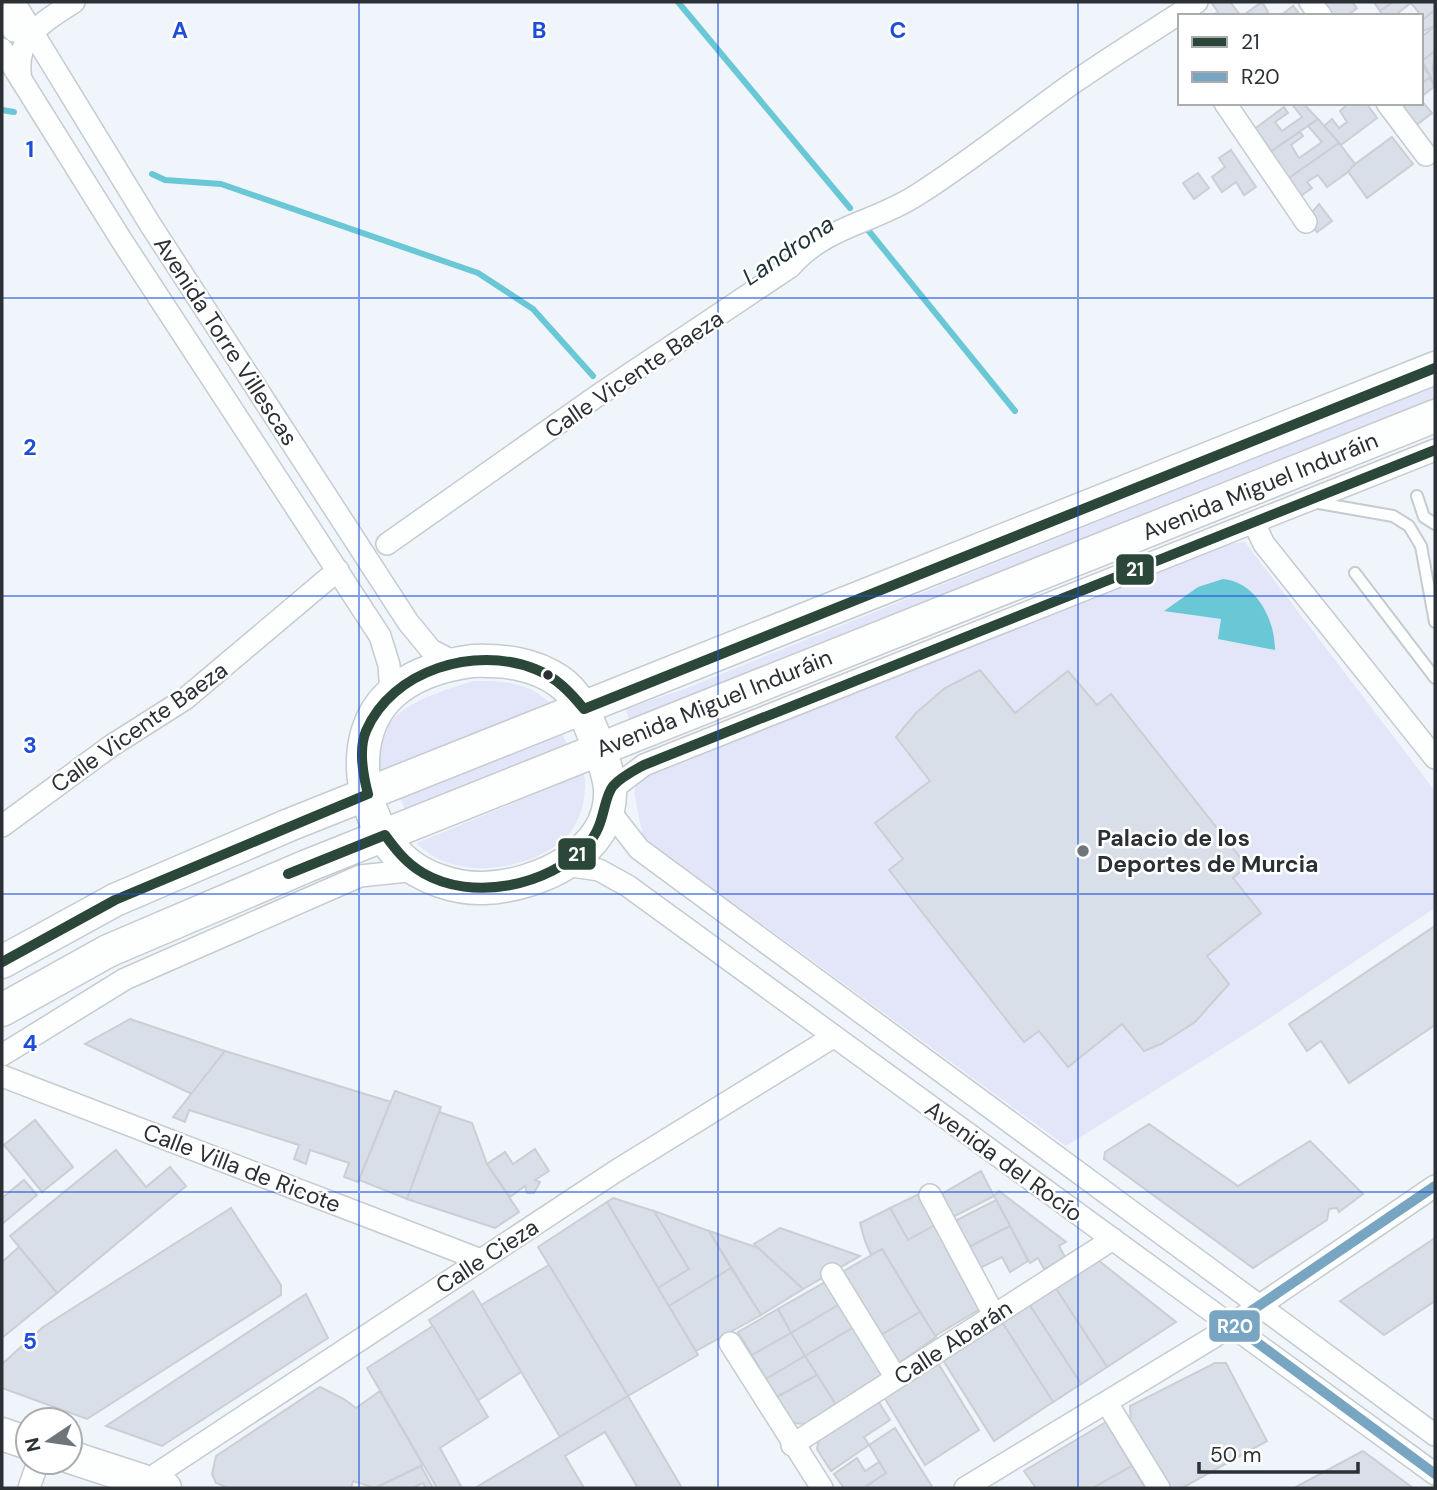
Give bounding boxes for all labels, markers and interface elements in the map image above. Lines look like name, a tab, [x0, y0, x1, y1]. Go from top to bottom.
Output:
legend	[1178, 14, 1423, 105]
text: A	[172, 15, 188, 45]
text: B	[532, 15, 546, 45]
text: C	[890, 15, 906, 45]
text: 21	[1241, 28, 1260, 56]
text: R20	[1241, 63, 1280, 91]
text: 1	[26, 134, 34, 164]
water label: Landrona	[736, 208, 840, 292]
street label: Avenida Torre Villescas	[147, 231, 305, 451]
street label: Calle Vicente Baeza	[539, 303, 729, 445]
street label: Avenida Miguel Induráin	[1138, 425, 1382, 547]
text: 2	[23, 432, 37, 462]
line badge: 21	[1115, 553, 1155, 586]
text: 21	[1126, 557, 1144, 582]
street label: Avenida Miguel Induráin	[592, 642, 836, 764]
street label: Calle Vicente Baeza	[45, 655, 233, 799]
unlabelled marker	[541, 668, 555, 682]
text: 3	[23, 730, 37, 760]
place label: Palacio de los Deportes de Murcia	[1097, 823, 1319, 879]
line badge: 21	[557, 837, 597, 871]
text: 21	[568, 842, 586, 867]
marker: Palacio de los Deportes de Murcia	[1075, 843, 1091, 859]
text: 4	[23, 1028, 38, 1058]
street label: Avenida del Rocío	[919, 1094, 1089, 1228]
street label: Calle Villa de Ricote	[139, 1117, 345, 1219]
street label: Calle Cieza	[430, 1212, 544, 1300]
street label: Calle Abarán	[888, 1293, 1018, 1391]
line badge: R20	[1208, 1309, 1261, 1343]
text: R20	[1217, 1314, 1253, 1339]
text: 5	[23, 1326, 37, 1356]
north arrow	[14, 1406, 84, 1476]
scale bar	[1199, 1430, 1358, 1474]
text: N	[19, 1435, 47, 1454]
text: 50 m	[1210, 1441, 1261, 1469]

